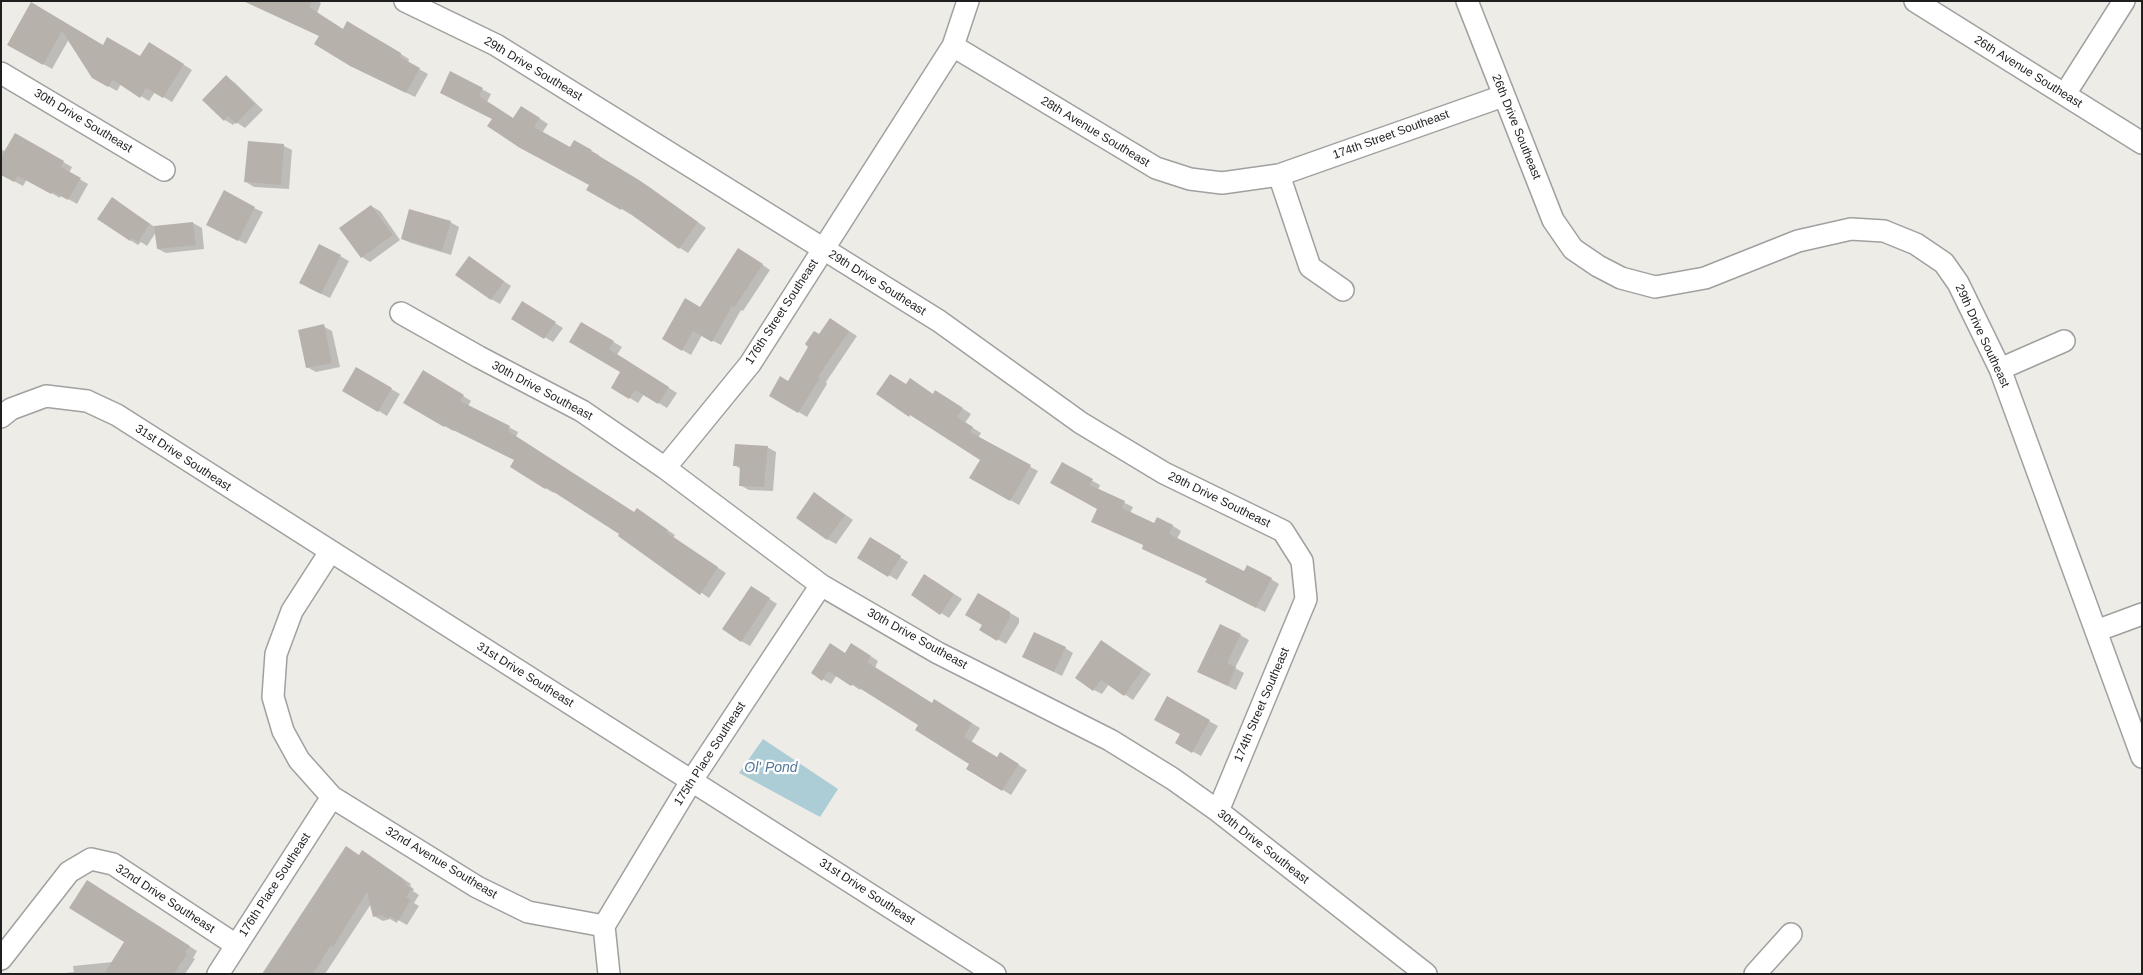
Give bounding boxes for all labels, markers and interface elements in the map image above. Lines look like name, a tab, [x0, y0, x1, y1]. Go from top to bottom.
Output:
street label: 26th Avenue Southeast	[1971, 33, 2085, 111]
street label: 29th Drive Southeast	[481, 34, 585, 104]
street label: 26th Drive Southeast	[1488, 72, 1544, 182]
street label: 30th Drive Southeast	[31, 86, 135, 156]
street label: 28th Avenue Southeast	[1038, 94, 1152, 170]
street label: 174th Street Southeast	[1331, 107, 1451, 163]
street label: 29th Drive Southeast	[826, 247, 928, 319]
street label: 176th Street Southeast	[743, 257, 821, 367]
street label: 29th Drive Southeast	[1952, 282, 2012, 390]
street label: 30th Drive Southeast	[489, 358, 595, 424]
street label: 31st Drive Southeast	[132, 422, 234, 494]
street label: 29th Drive Southeast	[1165, 469, 1273, 531]
street label: 30th Drive Southeast	[865, 606, 969, 672]
street label: 31st Drive Southeast	[474, 639, 576, 711]
street label: 174th Street Southeast	[1231, 646, 1293, 764]
street label: 175th Place Southeast	[671, 699, 749, 809]
water label: Ol' Pond	[744, 760, 798, 776]
street label: 30th Drive Southeast	[1214, 807, 1312, 887]
street label: 32nd Avenue Southeast	[382, 824, 500, 902]
street label: 176th Place Southeast	[236, 830, 314, 940]
street label: 31st Drive Southeast	[816, 856, 918, 928]
street label: 32nd Drive Southeast	[113, 862, 217, 936]

